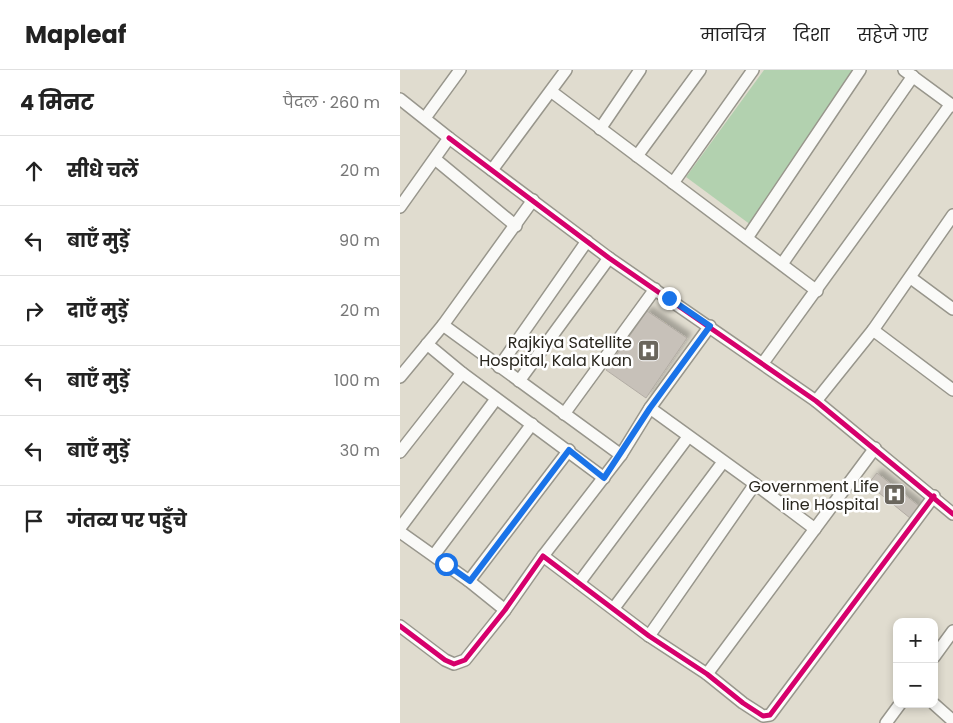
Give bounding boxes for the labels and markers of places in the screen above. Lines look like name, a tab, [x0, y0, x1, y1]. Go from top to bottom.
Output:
place label: Rajkiya Satellite Hospital, Kala Kuan	[479, 331, 632, 372]
hospital icon: Rajkiya Satellite Hospital, Kala Kuan	[636, 339, 660, 363]
place label: Government Life line Hospital	[748, 475, 879, 516]
hospital icon: Government Life line Hospital	[883, 483, 907, 507]

